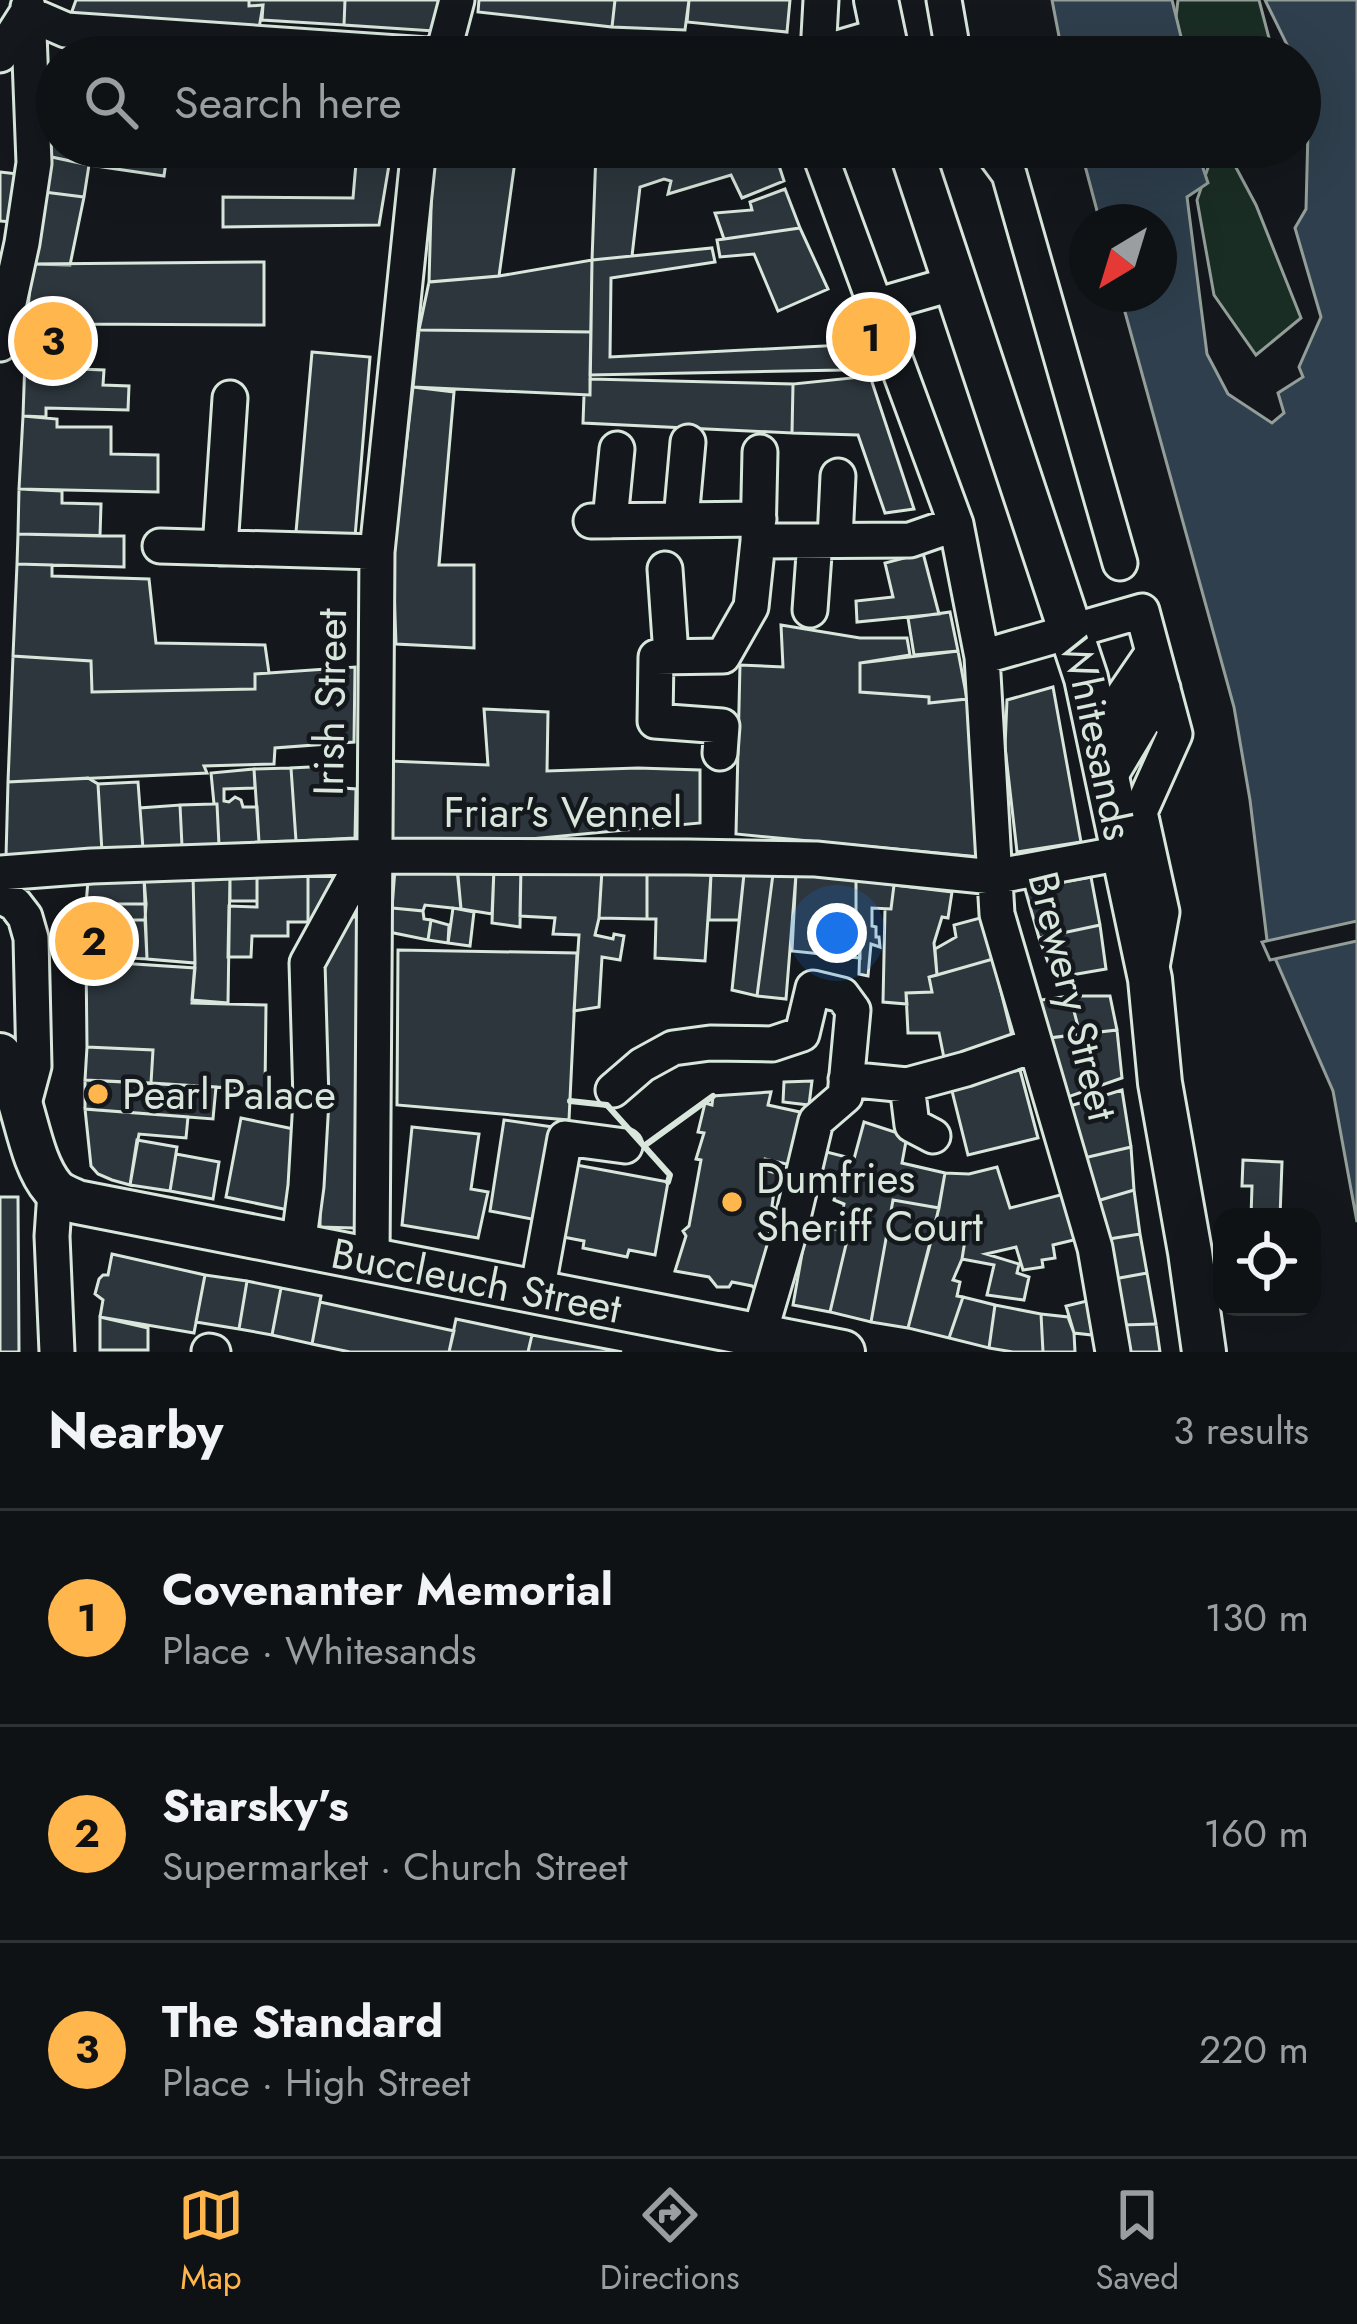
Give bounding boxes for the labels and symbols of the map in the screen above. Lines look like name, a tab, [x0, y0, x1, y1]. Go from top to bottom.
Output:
north arrow	[1069, 204, 1177, 312]
pin: 1	[832, 292, 910, 382]
pin: 3	[14, 296, 92, 386]
street label: Irish Street	[298, 608, 362, 796]
street label: Whitesands	[1044, 629, 1150, 846]
street label: Friar's Vennel	[444, 782, 682, 843]
street label: Brewery Street	[1013, 865, 1133, 1127]
pin: 2	[55, 896, 133, 986]
your location	[807, 903, 867, 963]
place label: Pearl Palace	[122, 1064, 336, 1125]
marker: Pearl Palace	[85, 1081, 111, 1107]
place label: Dumfries Sheriff Court	[756, 1148, 983, 1257]
marker: Dumfries Sheriff Court	[719, 1189, 745, 1215]
street label: Buccleuch Street	[326, 1222, 627, 1338]

